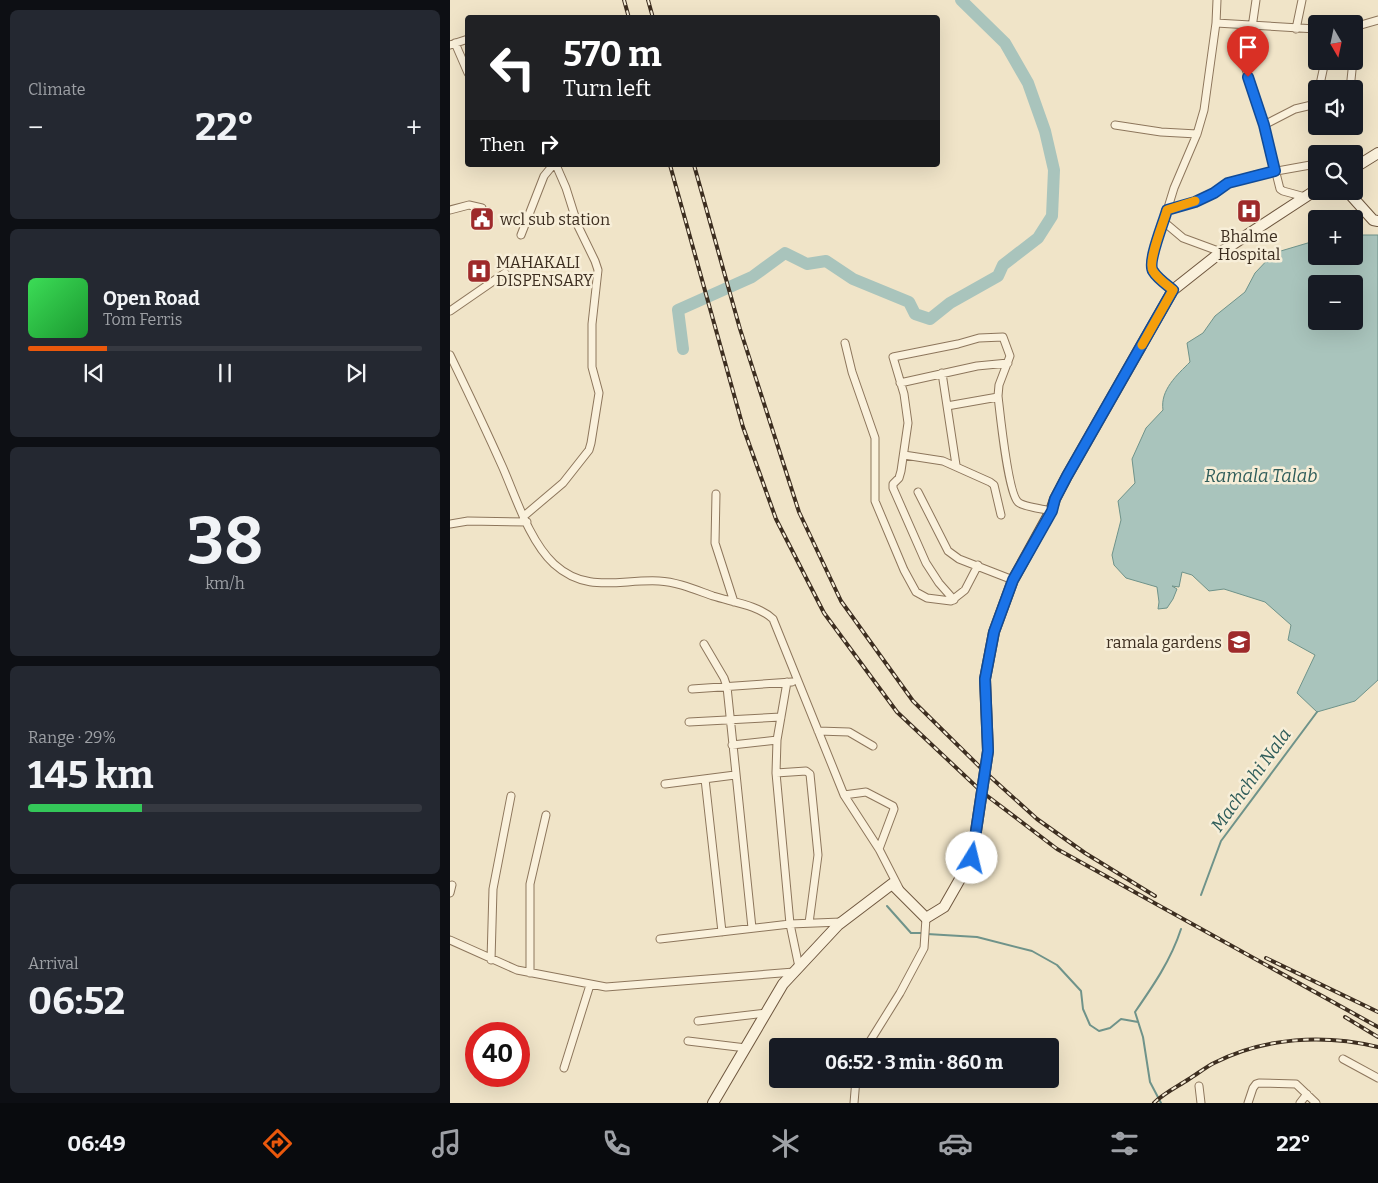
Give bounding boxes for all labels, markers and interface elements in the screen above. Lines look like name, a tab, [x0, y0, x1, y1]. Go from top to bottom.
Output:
north arrow	[1308, 15, 1362, 70]
map controls	[1308, 15, 1363, 330]
pin	[1227, 26, 1269, 77]
text: 570 m	[563, 33, 662, 75]
icon: arrive	[1234, 33, 1262, 61]
icon: left	[480, 35, 545, 100]
text: Turn left	[563, 75, 651, 102]
text: Climate	[28, 80, 86, 99]
button: sound	[1308, 80, 1363, 135]
text: 22°	[195, 104, 254, 150]
text: −	[28, 111, 43, 144]
text: +	[406, 111, 422, 144]
icon: right	[535, 130, 563, 158]
text: Then	[480, 133, 525, 156]
button: search	[1308, 145, 1363, 200]
hospital icon: Bhalme Hospital	[1236, 198, 1262, 224]
public building icon: wcl sub station	[469, 206, 495, 232]
place label: wcl sub station	[499, 210, 610, 229]
button: +	[1308, 210, 1363, 265]
place label: Bhalme Hospital	[1218, 227, 1281, 264]
place label: MAHAKALI DISPENSARY	[496, 253, 594, 290]
hospital icon: MAHAKALI DISPENSARY	[466, 258, 492, 284]
button: −	[1308, 275, 1363, 330]
text: Open Road	[103, 287, 200, 310]
text: Tom Ferris	[103, 310, 182, 329]
icon: previous	[80, 359, 108, 387]
icon: pause	[211, 359, 239, 387]
icon: next	[342, 359, 370, 387]
water label: Ramala Talab	[1205, 465, 1317, 487]
text: 38	[187, 502, 263, 580]
text: km/h	[205, 574, 245, 593]
school or university icon: ramala gardens	[1226, 629, 1252, 655]
place label: ramala gardens	[1106, 633, 1222, 652]
water label: Machchhi Nala	[1206, 724, 1296, 836]
text: Range · 29%	[28, 728, 116, 747]
text: 145 km	[28, 752, 154, 798]
position arrow	[945, 831, 997, 883]
text: Arrival	[28, 954, 79, 973]
text: 06:52	[28, 978, 125, 1024]
speed limit sign: 40	[465, 1022, 530, 1087]
text: 06:52 · 3 min · 860 m	[825, 1051, 1003, 1074]
icon: directions	[260, 1126, 295, 1161]
icon: music	[429, 1126, 464, 1161]
icon: phone	[599, 1126, 634, 1161]
icon: climate	[768, 1126, 803, 1161]
icon: car	[938, 1126, 973, 1161]
icon: filters	[1107, 1126, 1142, 1161]
text: 06:49	[67, 1130, 126, 1157]
text: 22°	[1276, 1130, 1311, 1157]

